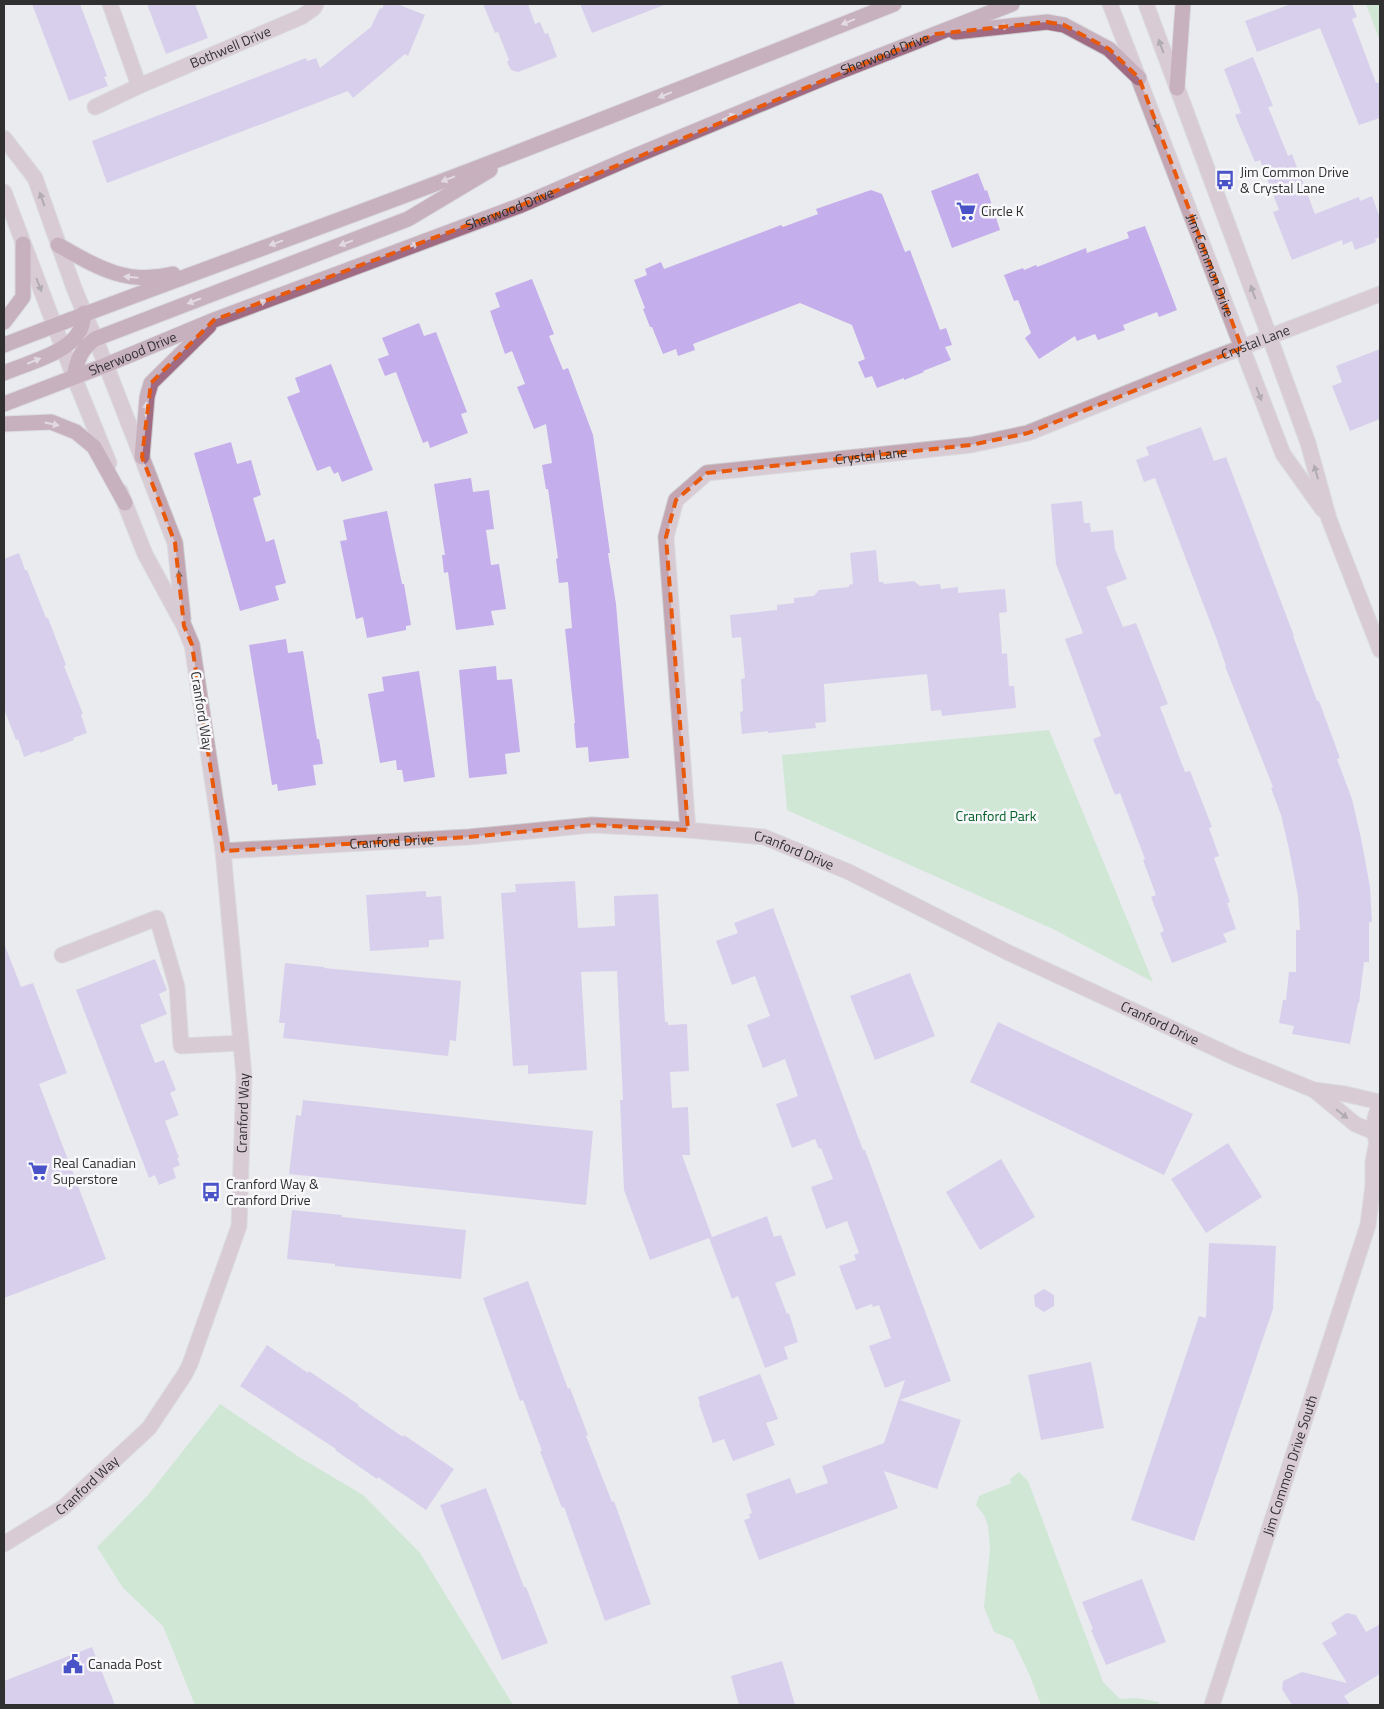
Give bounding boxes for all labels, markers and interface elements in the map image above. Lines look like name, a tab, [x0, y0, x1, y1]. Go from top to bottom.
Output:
one-way arrow	[841, 19, 856, 26]
street label: Bothwell Drive	[186, 20, 274, 73]
one-way arrow	[994, 23, 1010, 31]
street label: Sherwood Drive	[837, 27, 932, 80]
one-way arrow	[1157, 38, 1165, 53]
one-way arrow	[657, 91, 672, 99]
one-way arrow	[722, 113, 737, 121]
one-way arrow	[1153, 116, 1160, 131]
place label: Jim Common Drive & Crystal Lane	[1240, 161, 1349, 198]
bus stop icon: Jim Common Drive & Crystal Lane	[1214, 169, 1236, 191]
one-way arrow	[440, 175, 455, 183]
one-way arrow	[572, 175, 586, 183]
street label: Sherwood Drive	[462, 181, 557, 235]
one-way arrow	[38, 191, 46, 206]
supermarket icon: Circle K	[955, 200, 977, 222]
place label: Circle K	[981, 200, 1024, 221]
street label: Jim Common Drive	[1182, 211, 1240, 320]
one-way arrow	[268, 239, 283, 247]
one-way arrow	[338, 240, 353, 247]
one-way arrow	[405, 242, 420, 250]
one-way arrow	[123, 272, 139, 280]
one-way arrow	[35, 278, 43, 293]
one-way arrow	[1249, 284, 1257, 299]
one-way arrow	[186, 297, 201, 305]
one-way arrow	[253, 299, 268, 307]
street label: Crystal Lane	[1218, 319, 1293, 364]
street label: Sherwood Drive	[85, 326, 180, 381]
one-way arrow	[26, 357, 41, 364]
one-way arrow	[1256, 386, 1264, 401]
one-way arrow	[143, 400, 151, 416]
one-way arrow	[45, 421, 61, 429]
street label: Crystal Lane	[834, 441, 908, 469]
one-way arrow	[1311, 464, 1319, 479]
one-way arrow	[175, 569, 183, 585]
street label: Cranford Way	[186, 670, 219, 752]
park label: Cranford Park	[956, 805, 1037, 826]
street label: Cranford Drive	[753, 825, 837, 875]
street label: Cranford Drive	[349, 828, 435, 854]
street label: Cranford Drive	[1117, 995, 1203, 1050]
street label: Cranford Way	[230, 1073, 254, 1153]
one-way arrow	[1335, 1109, 1348, 1120]
place label: Real Canadian Superstore	[53, 1152, 136, 1189]
supermarket icon: Real Canadian Superstore	[27, 1160, 49, 1182]
place label: Cranford Way & Cranford Drive	[226, 1173, 319, 1210]
bus stop icon: Cranford Way & Cranford Drive	[200, 1181, 222, 1203]
street label: Jim Common Drive South	[1257, 1392, 1322, 1538]
street label: Cranford Way	[51, 1450, 123, 1520]
public building icon: Canada Post	[62, 1653, 84, 1675]
place label: Canada Post	[88, 1653, 162, 1674]

